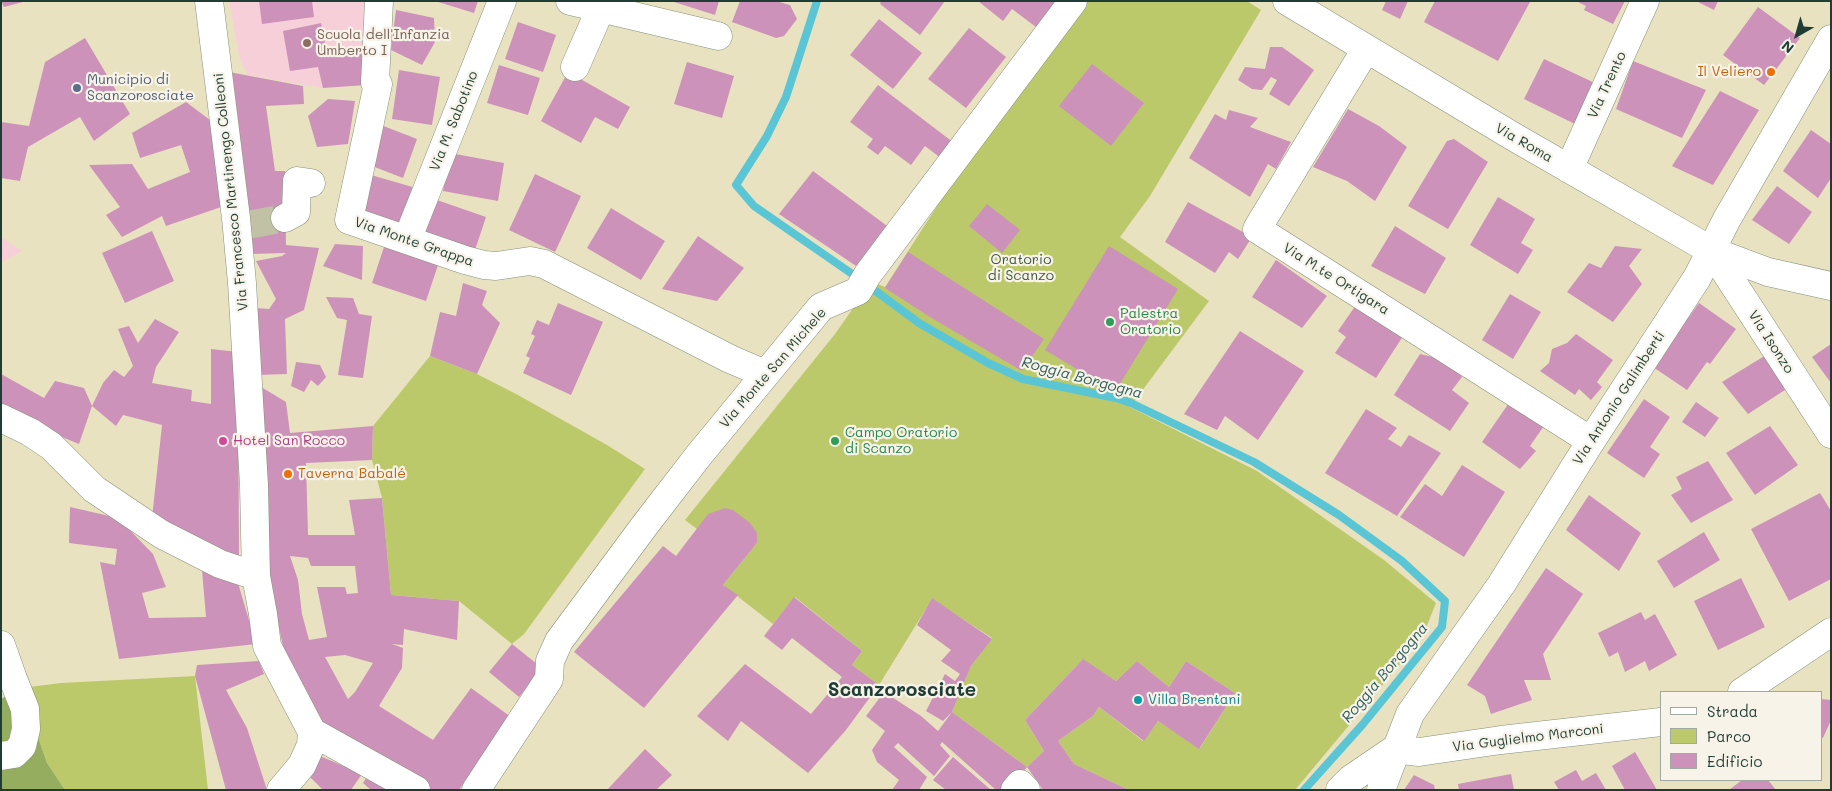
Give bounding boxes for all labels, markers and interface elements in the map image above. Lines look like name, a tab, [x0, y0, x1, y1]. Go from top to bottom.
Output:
north arrow	[1772, 10, 1822, 60]
place label: Scuola dell'Infanzia Umberto I	[317, 27, 450, 59]
text: N	[1777, 36, 1798, 58]
marker: Scuola dell'Infanzia Umberto I	[301, 37, 313, 49]
street label: Via Trento	[1584, 49, 1630, 121]
place label: Il Veliero	[1697, 64, 1761, 80]
marker: Il Veliero	[1765, 66, 1777, 78]
street label: Via M. Sabotino	[426, 68, 482, 174]
place label: Municipio di Scanzorosciate	[87, 72, 194, 104]
street label: Via Francesco Martinengo Colleoni	[210, 72, 252, 312]
marker: Municipio di Scanzorosciate	[71, 82, 83, 94]
street label: Via Roma	[1492, 120, 1556, 166]
street label: Via Monte Grappa	[352, 214, 476, 270]
street label: Via M.te Ortigara	[1280, 239, 1392, 319]
park label: Oratorio di Scanzo	[988, 252, 1054, 284]
street label: Via Monte San Michele	[716, 304, 830, 432]
place label: Palestra Oratorio	[1120, 306, 1181, 338]
street label: Via Isonzo	[1744, 307, 1798, 377]
marker: Palestra Oratorio	[1104, 316, 1116, 328]
street label: Via Antonio Galimberti	[1569, 328, 1669, 468]
water label: Roggia Borgogna	[1020, 353, 1144, 403]
place label: Campo Oratorio di Scanzo	[845, 425, 957, 458]
place label: Hotel San Rocco	[233, 433, 345, 449]
marker: Hotel San Rocco	[217, 435, 229, 447]
marker: Campo Oratorio di Scanzo	[829, 435, 841, 447]
place label: Taverna Babalé	[298, 466, 406, 482]
marker: Taverna Babalé	[282, 468, 294, 480]
water label: Roggia Borgogna	[1338, 620, 1432, 726]
district label: Scanzorosciate	[828, 679, 976, 701]
legend	[1660, 691, 1822, 781]
place label: Villa Brentani	[1148, 692, 1241, 708]
marker: Villa Brentani	[1132, 694, 1144, 706]
text: Strada	[1707, 701, 1758, 721]
street label: Via Guglielmo Marconi	[1452, 720, 1604, 756]
text: Parco	[1707, 726, 1751, 746]
text: Edificio	[1707, 751, 1762, 771]

